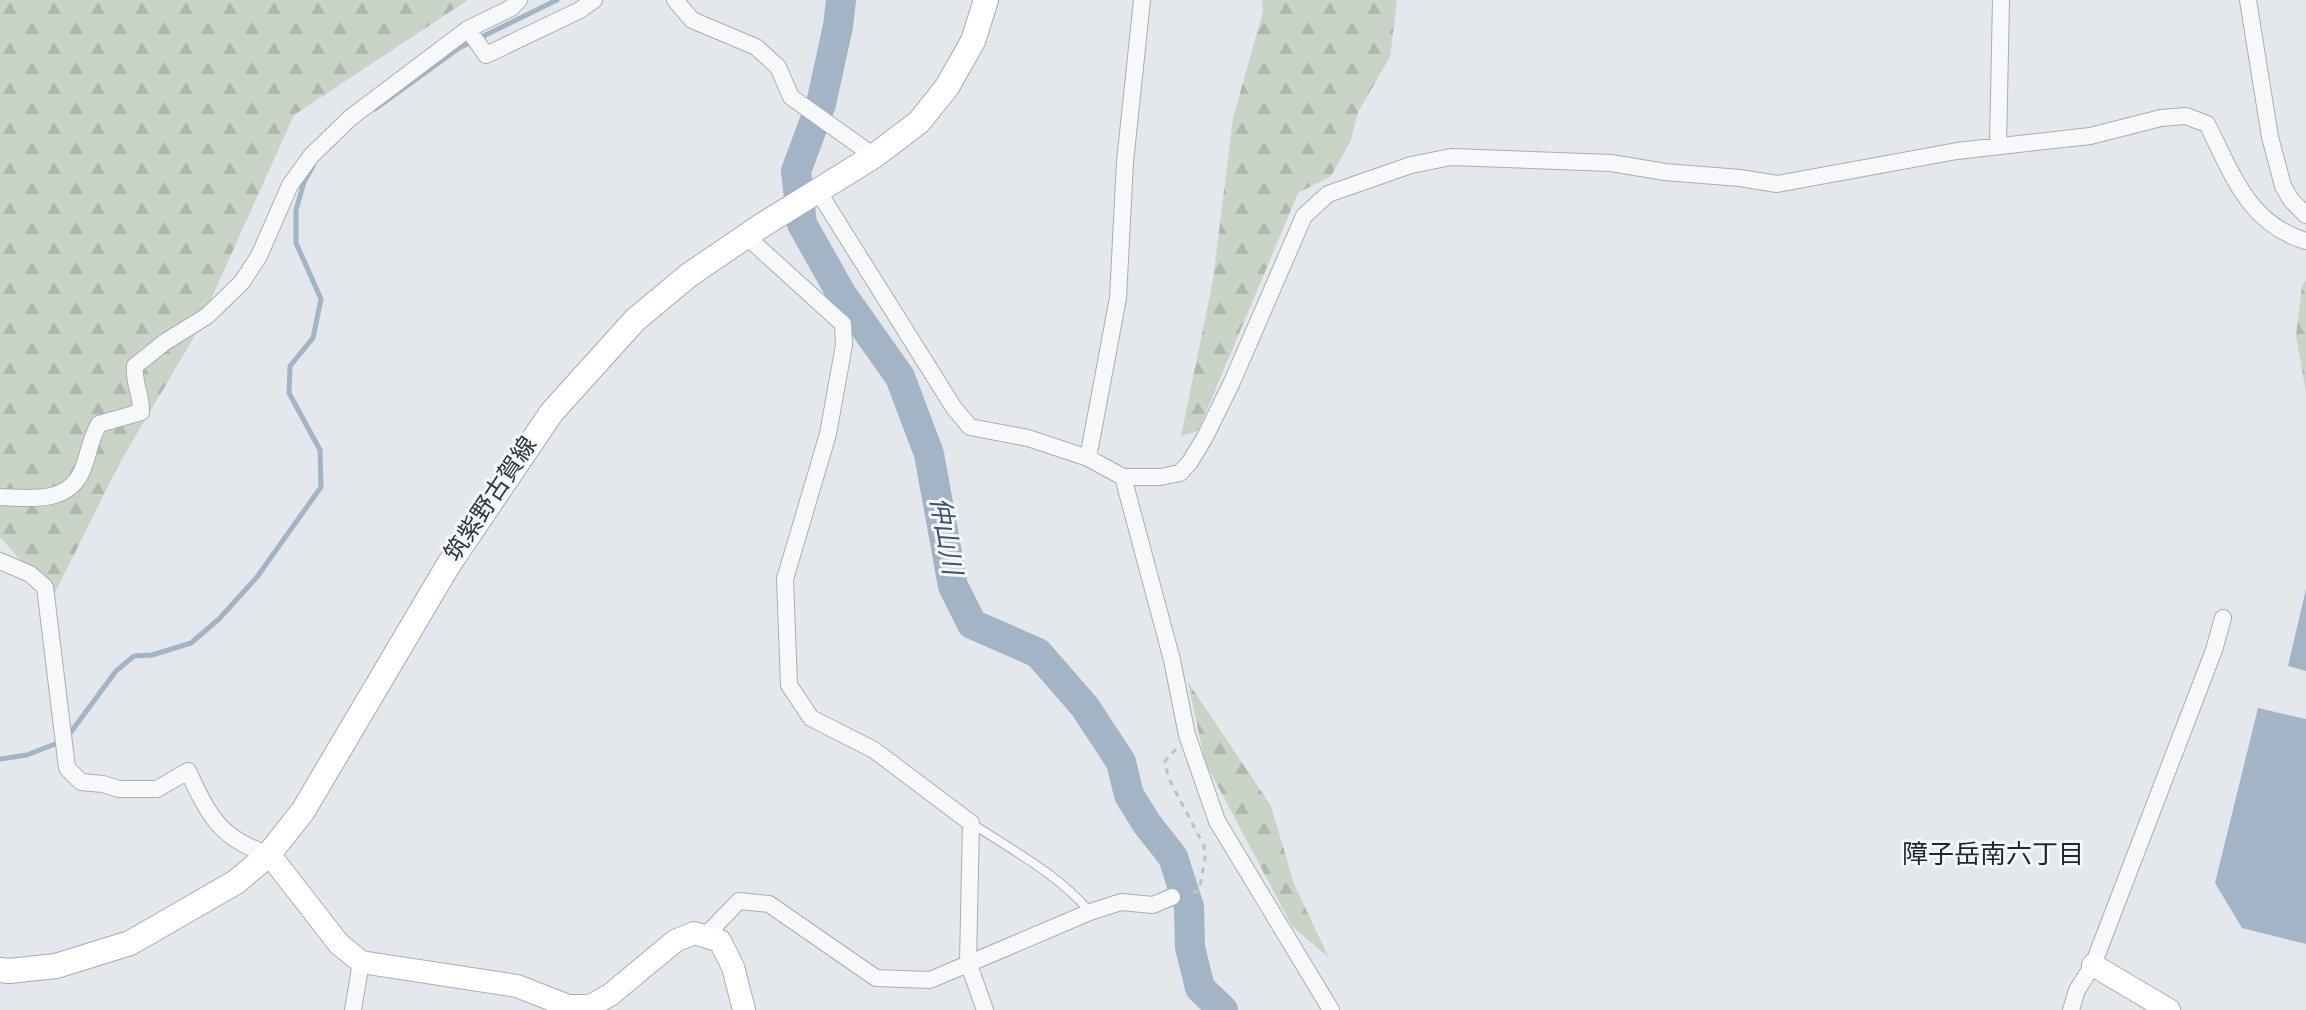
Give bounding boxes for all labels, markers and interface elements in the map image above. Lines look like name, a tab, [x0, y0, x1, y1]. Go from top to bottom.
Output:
street label: 筑紫野古賀線	[439, 432, 545, 568]
water label: 仲山川	[921, 495, 968, 580]
district label: 障子岳南六丁目	[1902, 840, 2084, 873]

